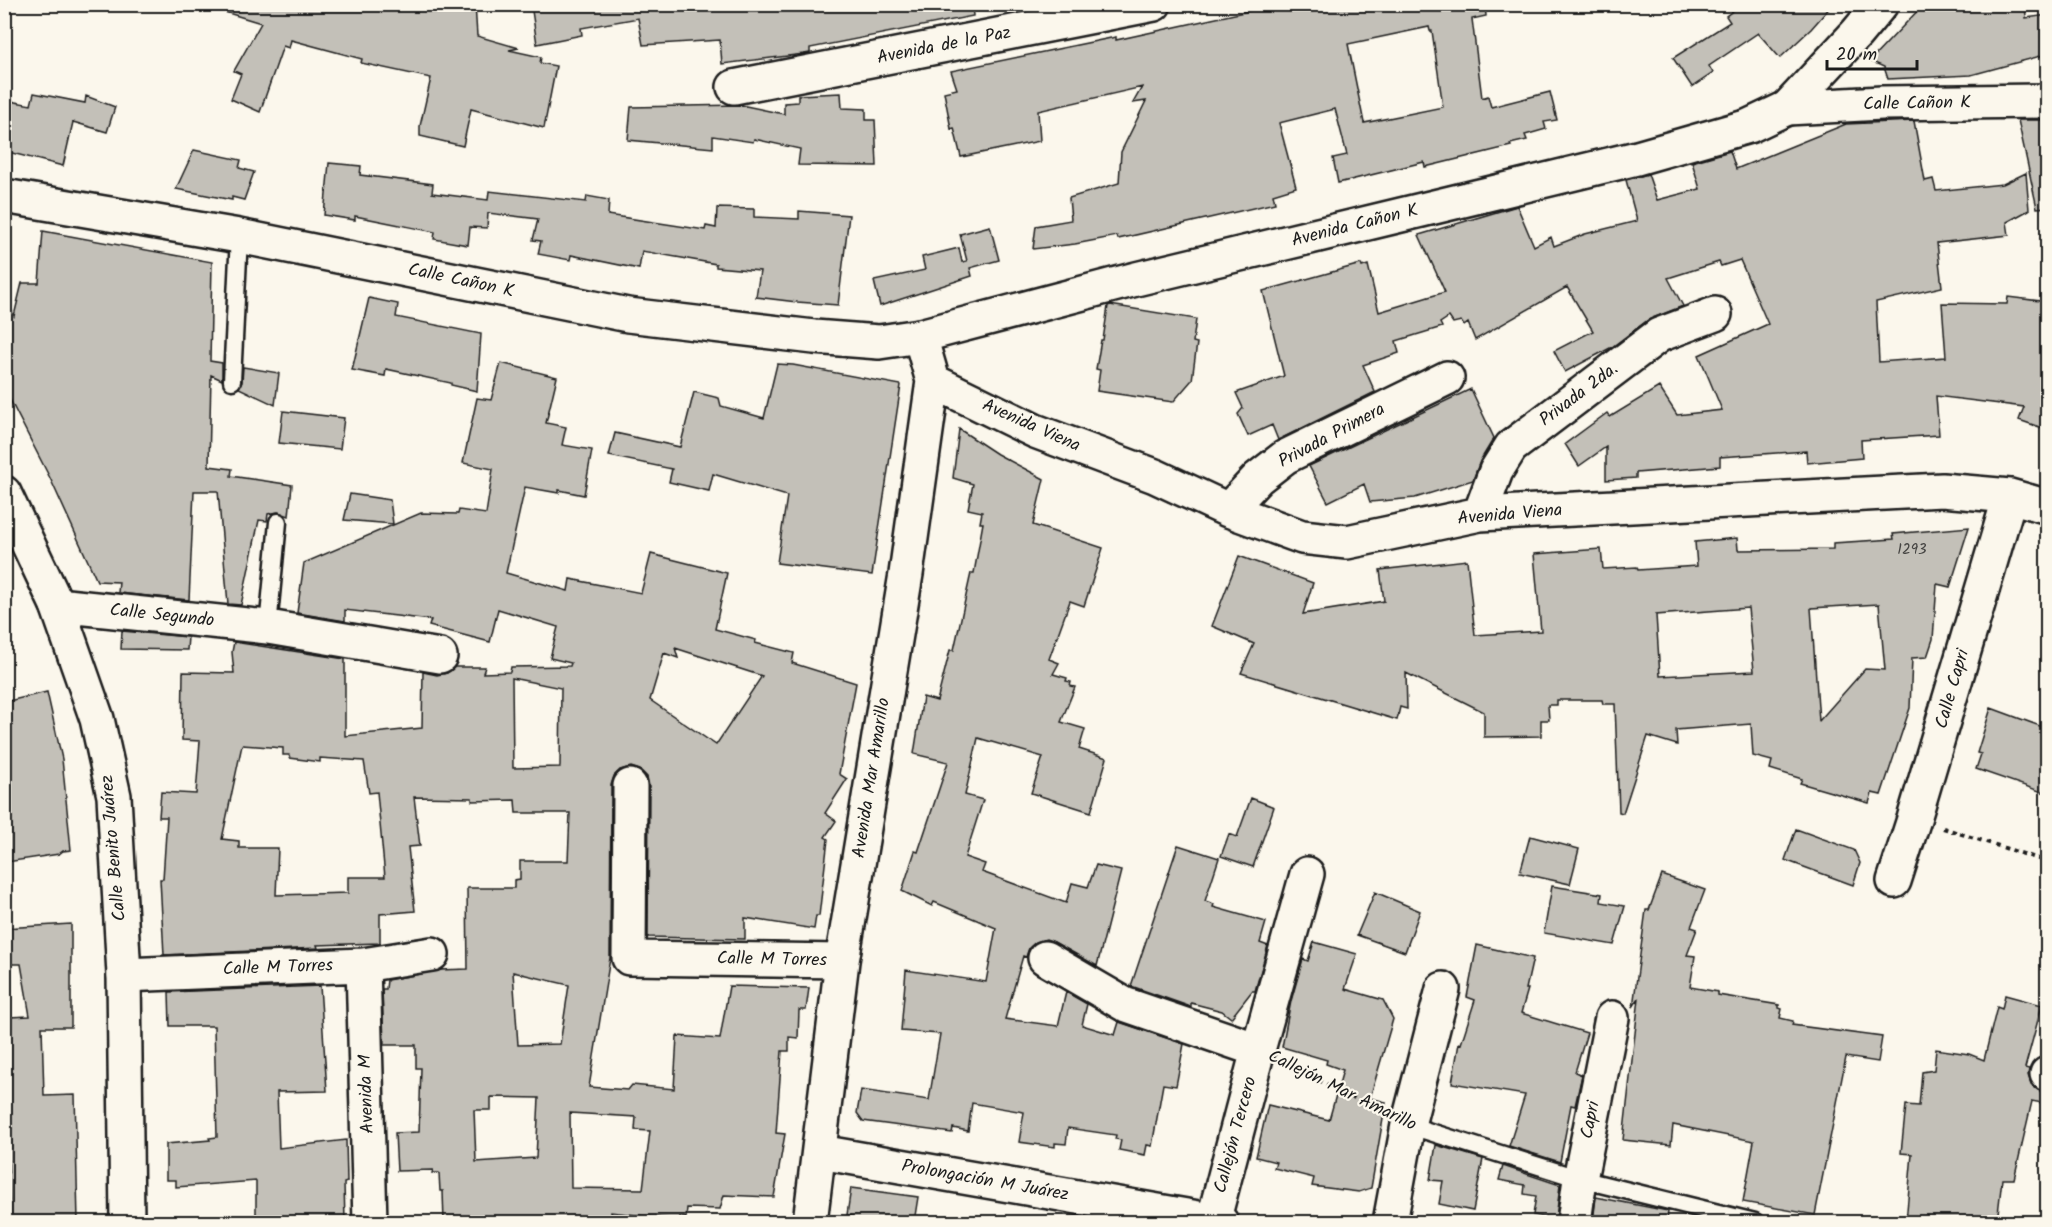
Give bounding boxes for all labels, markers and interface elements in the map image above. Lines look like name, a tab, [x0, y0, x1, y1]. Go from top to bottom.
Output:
street label: Avenida de la Paz	[875, 19, 1013, 73]
scale bar	[1827, 33, 1917, 71]
text: 20 m	[1836, 41, 1877, 70]
street label: Calle Cañon K	[1863, 89, 1971, 119]
street label: Avenida Cañon K	[1289, 196, 1422, 256]
street label: Calle Cañon K	[405, 256, 517, 306]
street label: Privada 2da.	[1533, 355, 1625, 435]
street label: Avenida Viena	[977, 391, 1085, 461]
street label: Privada Primera	[1273, 396, 1391, 476]
street label: Avenida Viena	[1456, 496, 1564, 534]
house number: 1293	[1897, 538, 1927, 562]
street label: Calle Segundo	[108, 596, 216, 636]
street label: Calle Capri	[1928, 645, 1978, 732]
street label: Avenida Mar Amarillo	[845, 696, 899, 860]
street label: Calle Benito Juárez	[93, 774, 135, 922]
street label: Calle M Torres	[717, 945, 828, 975]
street label: Calle M Torres	[222, 952, 334, 984]
street label: Callejón Mar Amarillo	[1263, 1042, 1421, 1140]
street label: Avenida M	[351, 1053, 383, 1134]
street label: Callejón Tercero	[1207, 1073, 1265, 1197]
street label: Capri	[1573, 1098, 1609, 1141]
street label: Prolongación M Juárez	[899, 1152, 1071, 1210]

